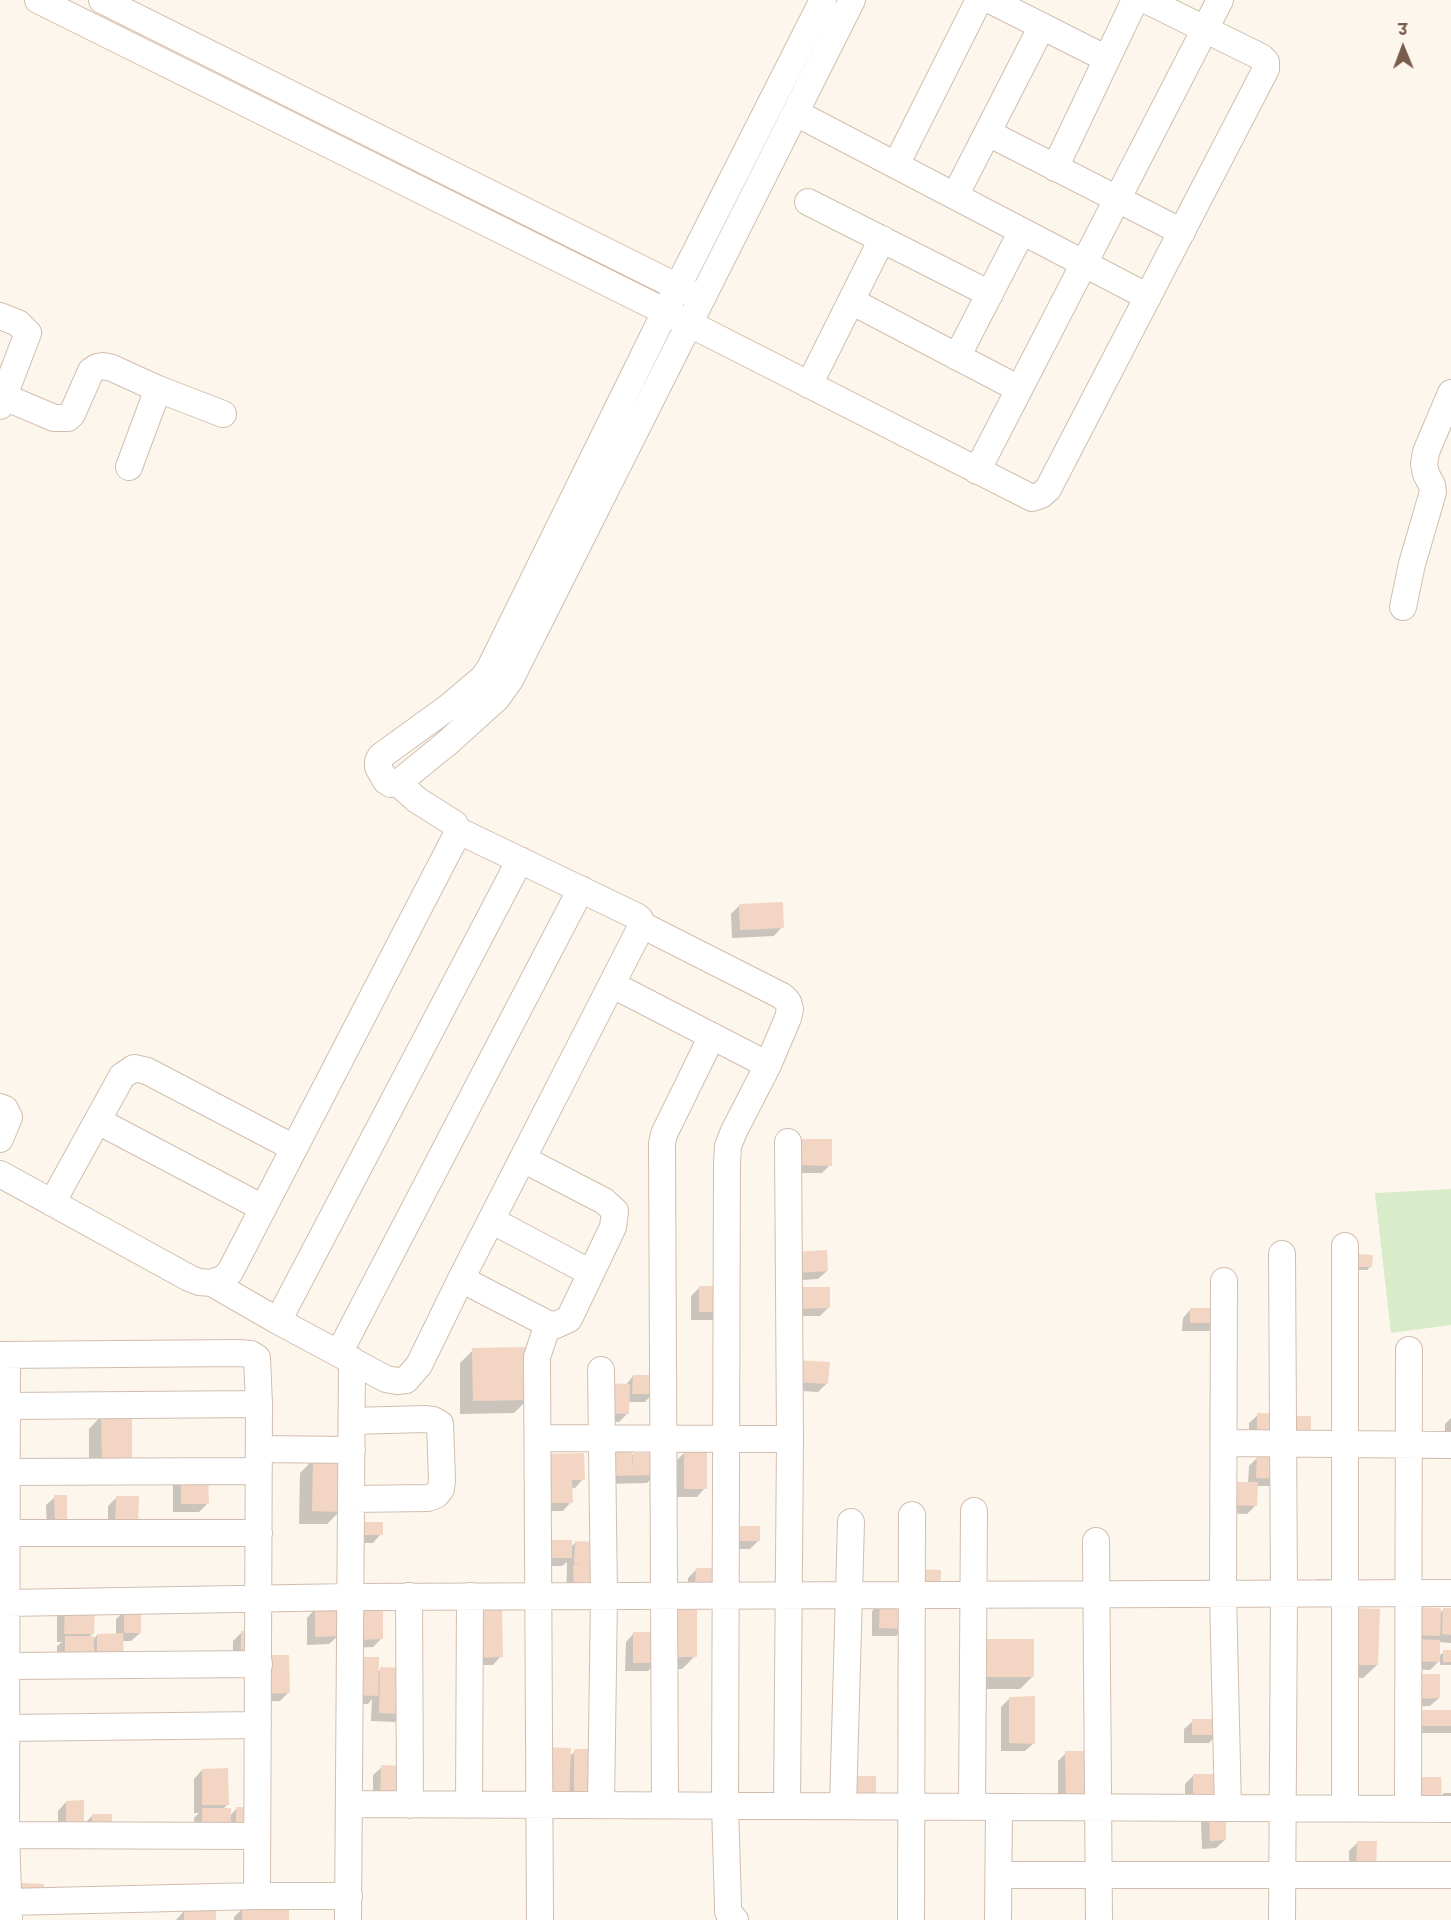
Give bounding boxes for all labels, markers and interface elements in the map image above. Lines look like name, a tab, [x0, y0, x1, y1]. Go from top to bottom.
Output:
north arrow	[1373, 18, 1433, 78]
text: उ	[1398, 18, 1407, 41]

